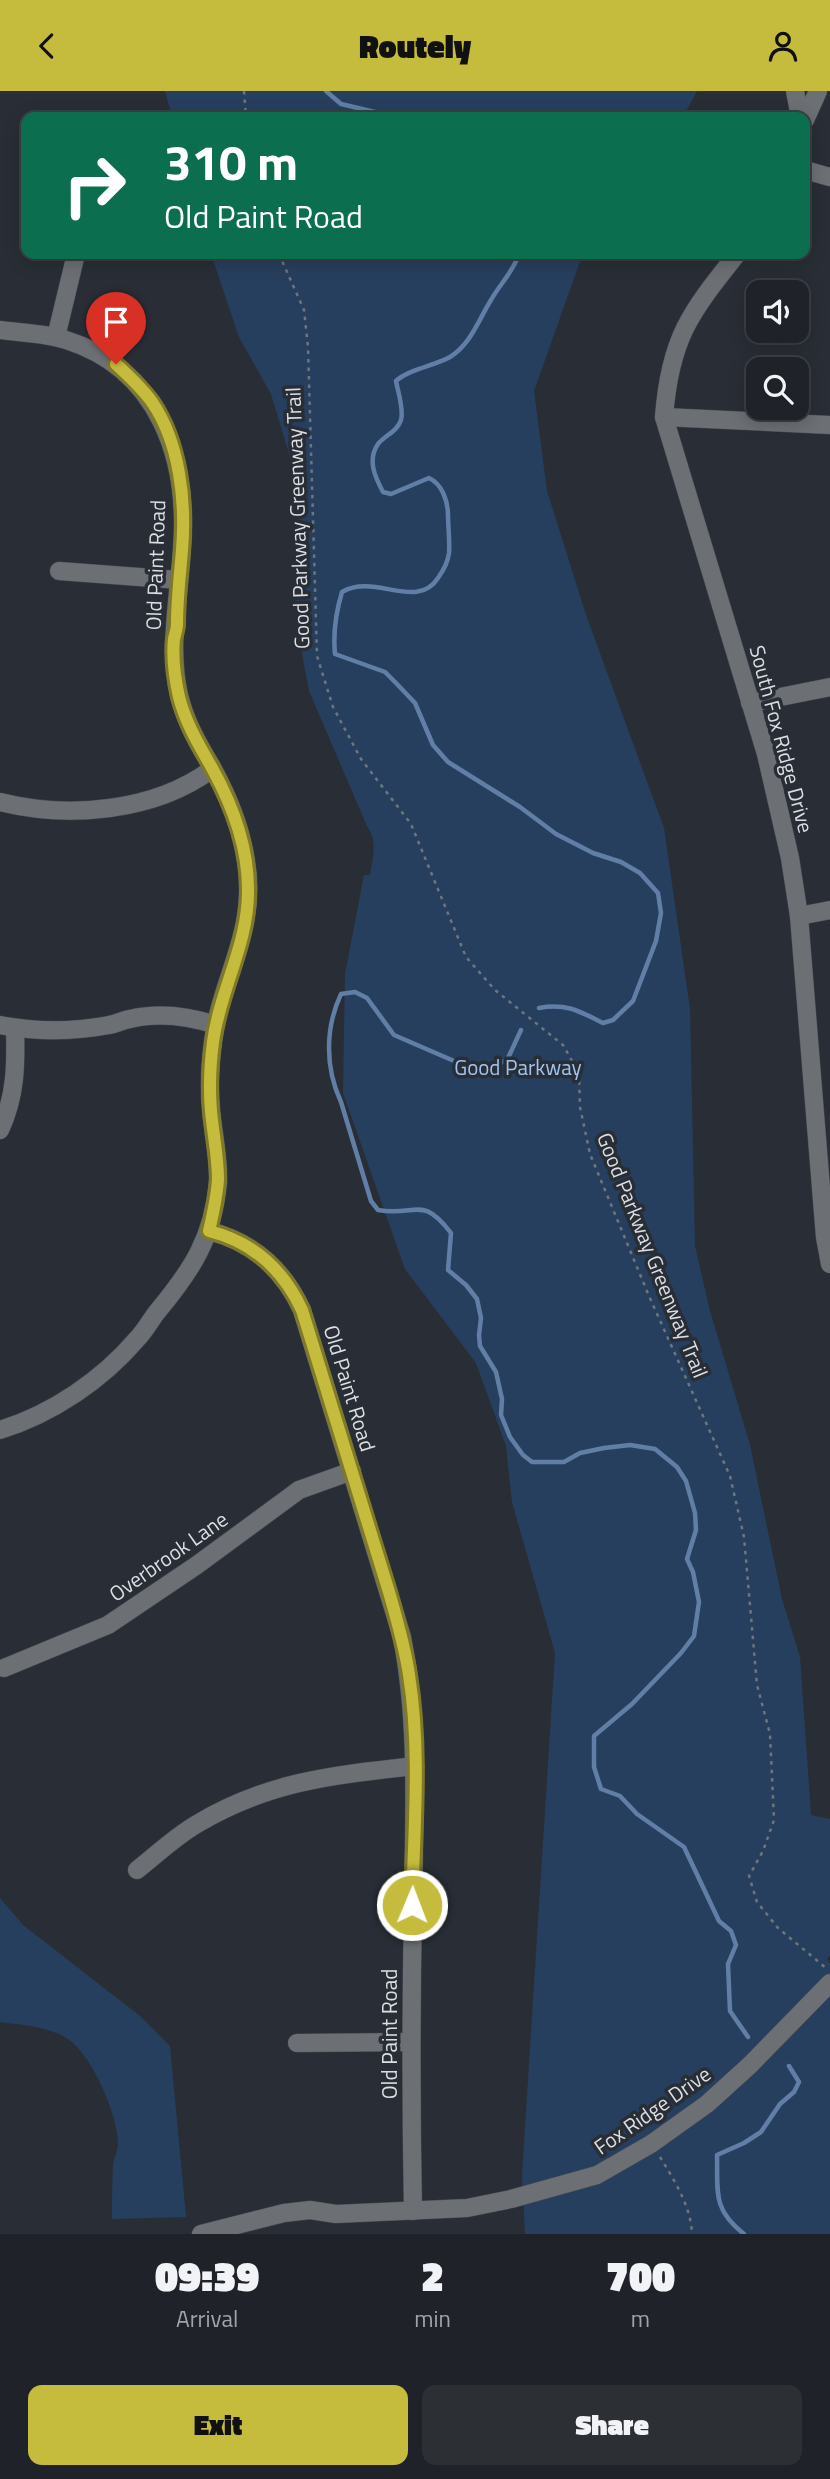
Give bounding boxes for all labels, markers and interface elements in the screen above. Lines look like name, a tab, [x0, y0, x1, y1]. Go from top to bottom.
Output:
text: Routely	[359, 22, 471, 70]
icon: back	[28, 27, 66, 65]
icon: person	[764, 27, 802, 65]
text: 310 m	[164, 124, 298, 199]
icon: right	[49, 140, 140, 231]
text: Old Paint Road	[164, 192, 363, 240]
map controls	[746, 280, 809, 420]
button: sound	[746, 280, 809, 343]
pin	[86, 292, 146, 364]
icon: arrive	[97, 303, 135, 341]
button: search	[746, 357, 809, 420]
street label: Good Parkway Greenway Trail	[276, 386, 318, 650]
street label: Old Paint Road	[137, 499, 173, 631]
street label: South Fox Ridge Drive	[742, 642, 822, 836]
park label: Good Parkway	[454, 1051, 582, 1083]
street label: Good Parkway Greenway Trail	[589, 1128, 717, 1382]
street label: Old Paint Road	[316, 1321, 384, 1455]
street label: Overbrook Lane	[102, 1503, 234, 1609]
position arrow	[375, 1868, 449, 1942]
street label: Old Paint Road	[373, 1969, 405, 2099]
street label: Fox Ridge Drive	[587, 2058, 717, 2162]
text: 09:39	[155, 2243, 259, 2307]
text: 2	[421, 2243, 444, 2307]
text: 700	[606, 2243, 675, 2307]
text: Arrival	[176, 2301, 238, 2336]
text: min	[414, 2301, 451, 2336]
text: m	[631, 2301, 650, 2336]
button: Exit	[28, 2385, 408, 2465]
button: Share	[422, 2385, 802, 2465]

